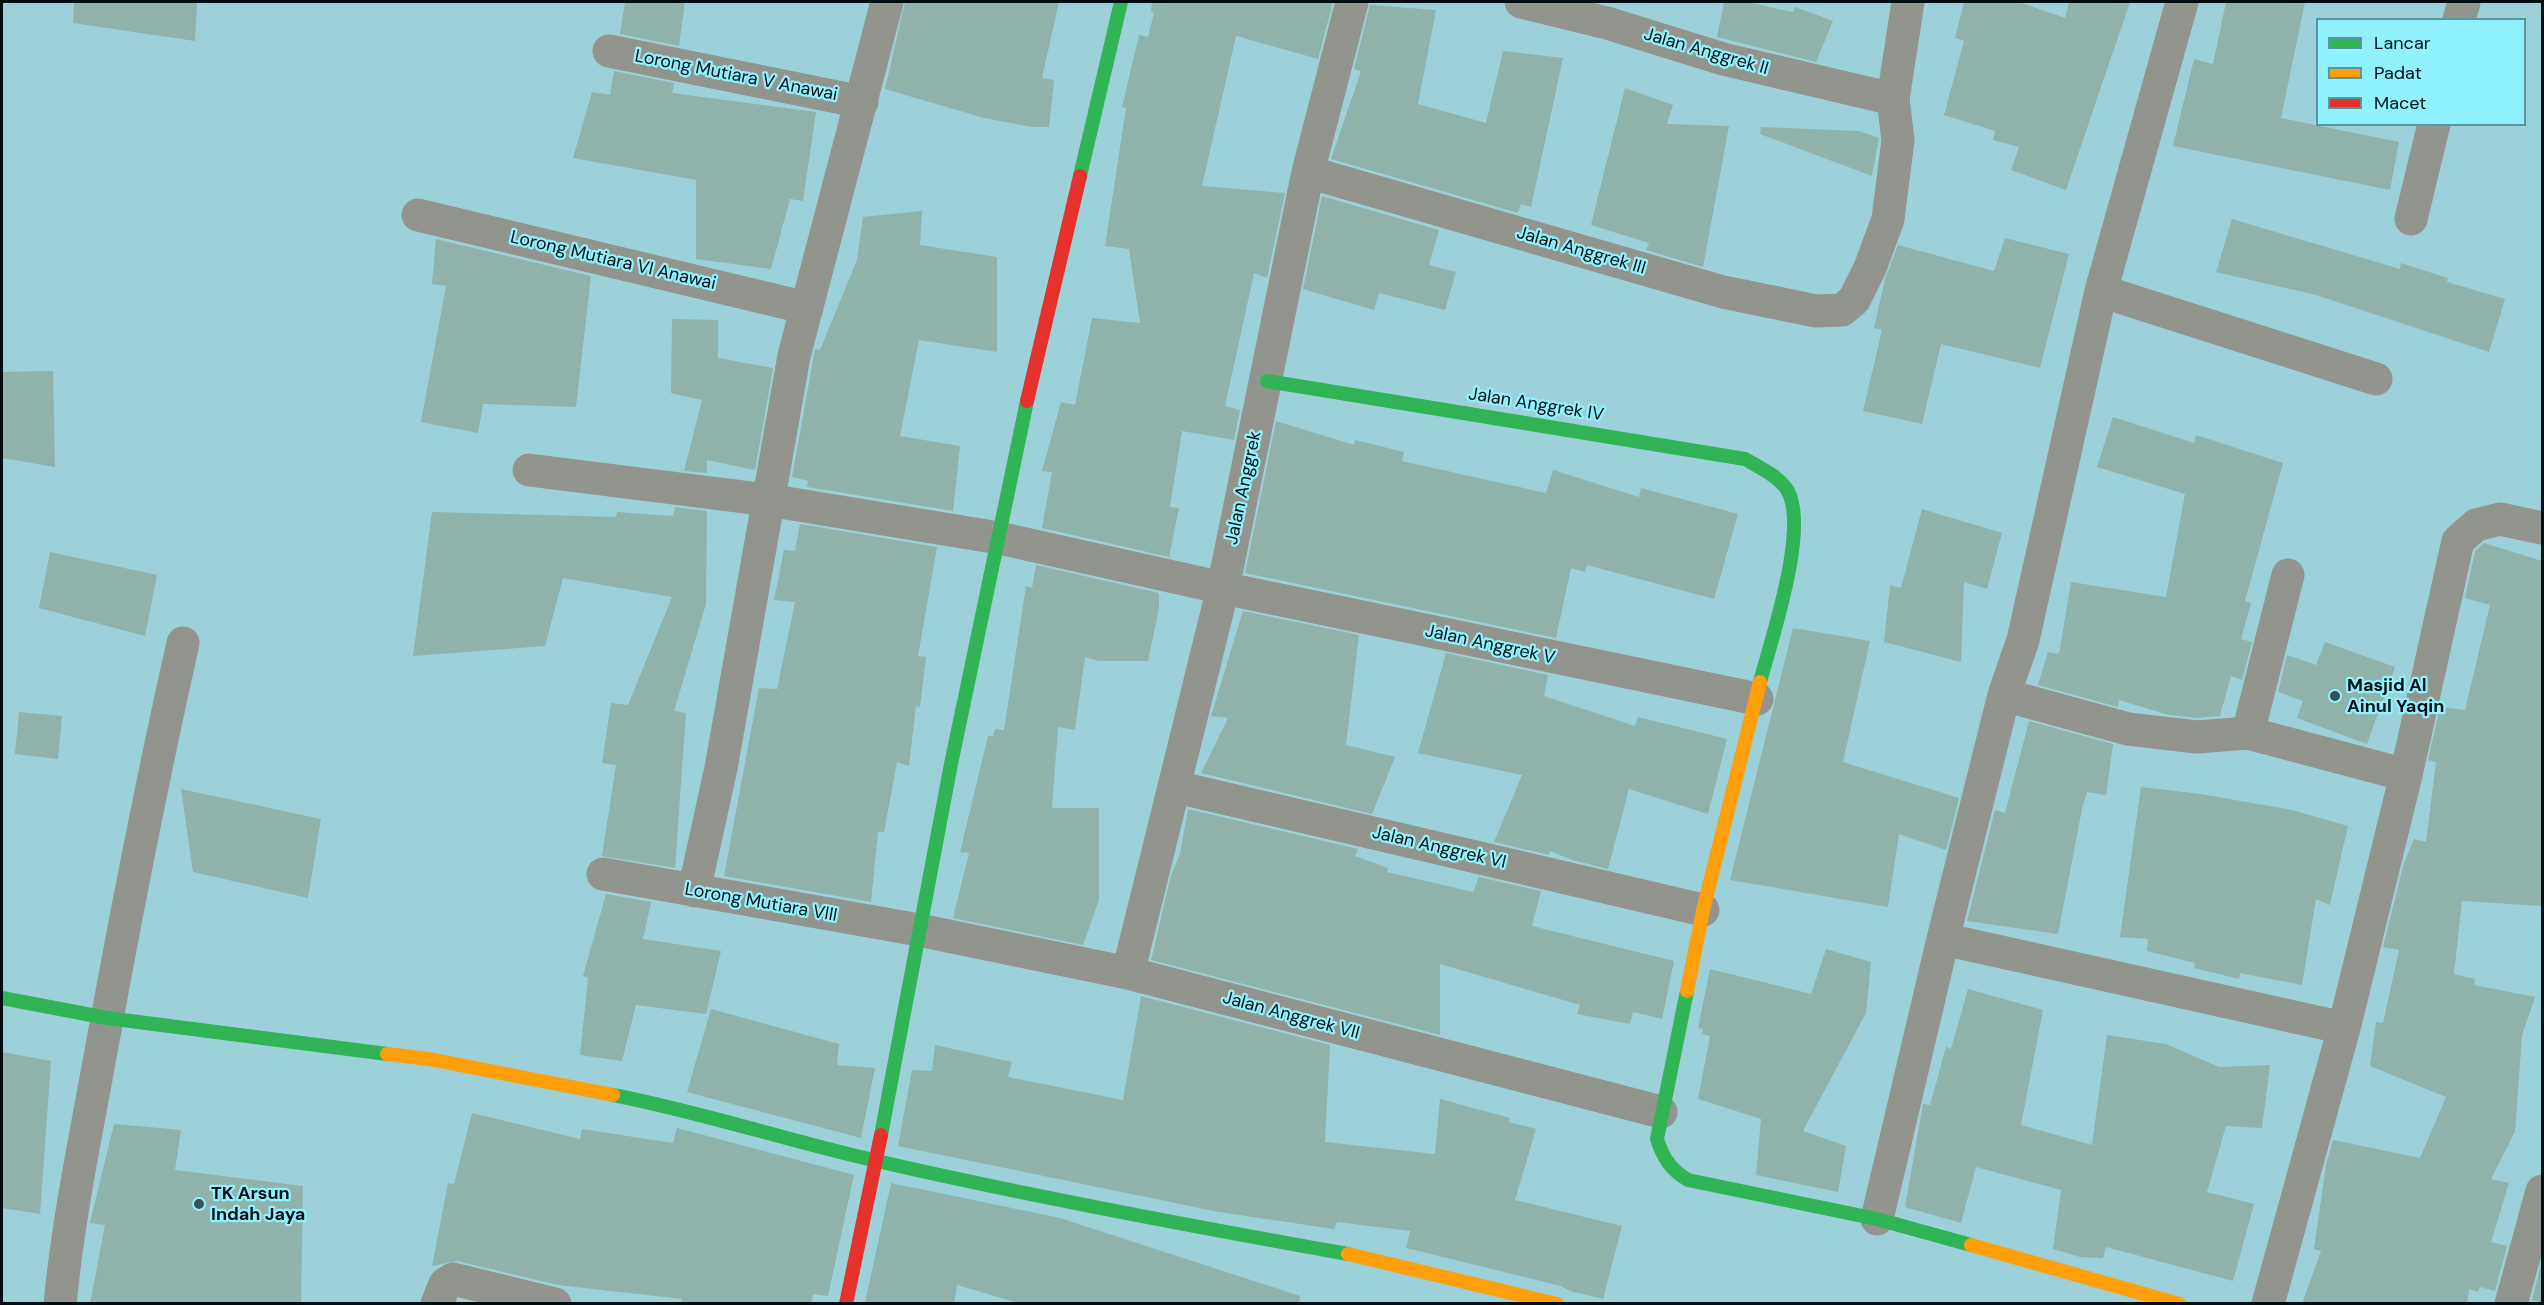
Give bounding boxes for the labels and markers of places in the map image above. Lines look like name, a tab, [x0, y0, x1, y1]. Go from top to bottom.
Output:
place label: Masjid Al Ainul Yaqin	[2347, 675, 2444, 718]
marker: Masjid Al Ainul Yaqin	[2328, 689, 2342, 703]
place label: TK Arsun Indah Jaya	[211, 1183, 305, 1226]
marker: TK Arsun Indah Jaya	[192, 1197, 206, 1211]

